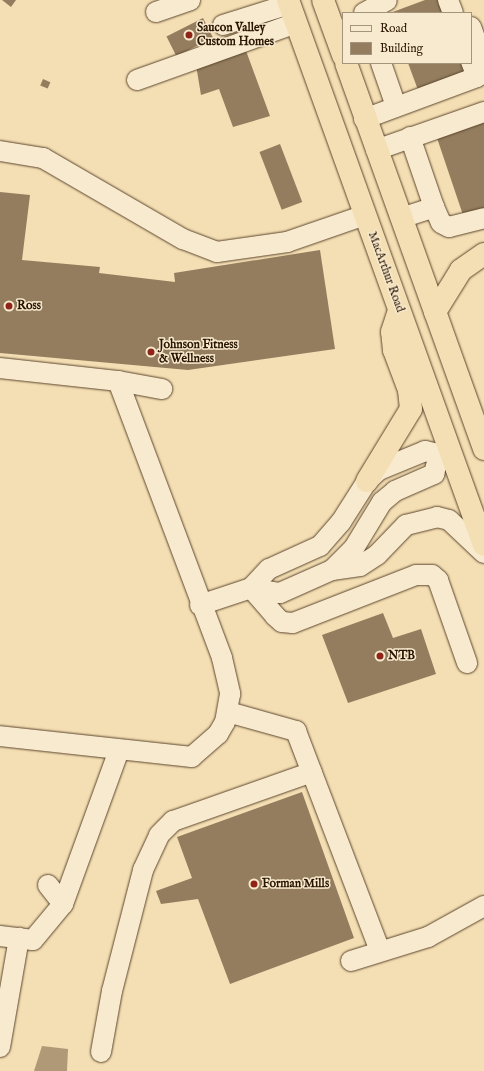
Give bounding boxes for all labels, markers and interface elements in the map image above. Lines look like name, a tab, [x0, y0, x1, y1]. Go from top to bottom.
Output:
legend	[342, 12, 472, 64]
place label: Saucon Valley Custom Homes	[197, 21, 274, 49]
text: Road	[380, 21, 407, 36]
marker: Saucon Valley Custom Homes	[184, 30, 194, 40]
text: Building	[380, 41, 423, 56]
street label: MacArthur Road	[365, 230, 407, 314]
place label: Ross	[17, 299, 41, 313]
marker: Ross	[4, 301, 14, 311]
place label: Johnson Fitness & Wellness	[159, 338, 238, 366]
marker: Johnson Fitness & Wellness	[146, 347, 156, 357]
place label: NTB	[388, 649, 415, 663]
marker: NTB	[375, 651, 385, 661]
place label: Forman Mills	[262, 877, 329, 891]
marker: Forman Mills	[249, 879, 259, 889]

